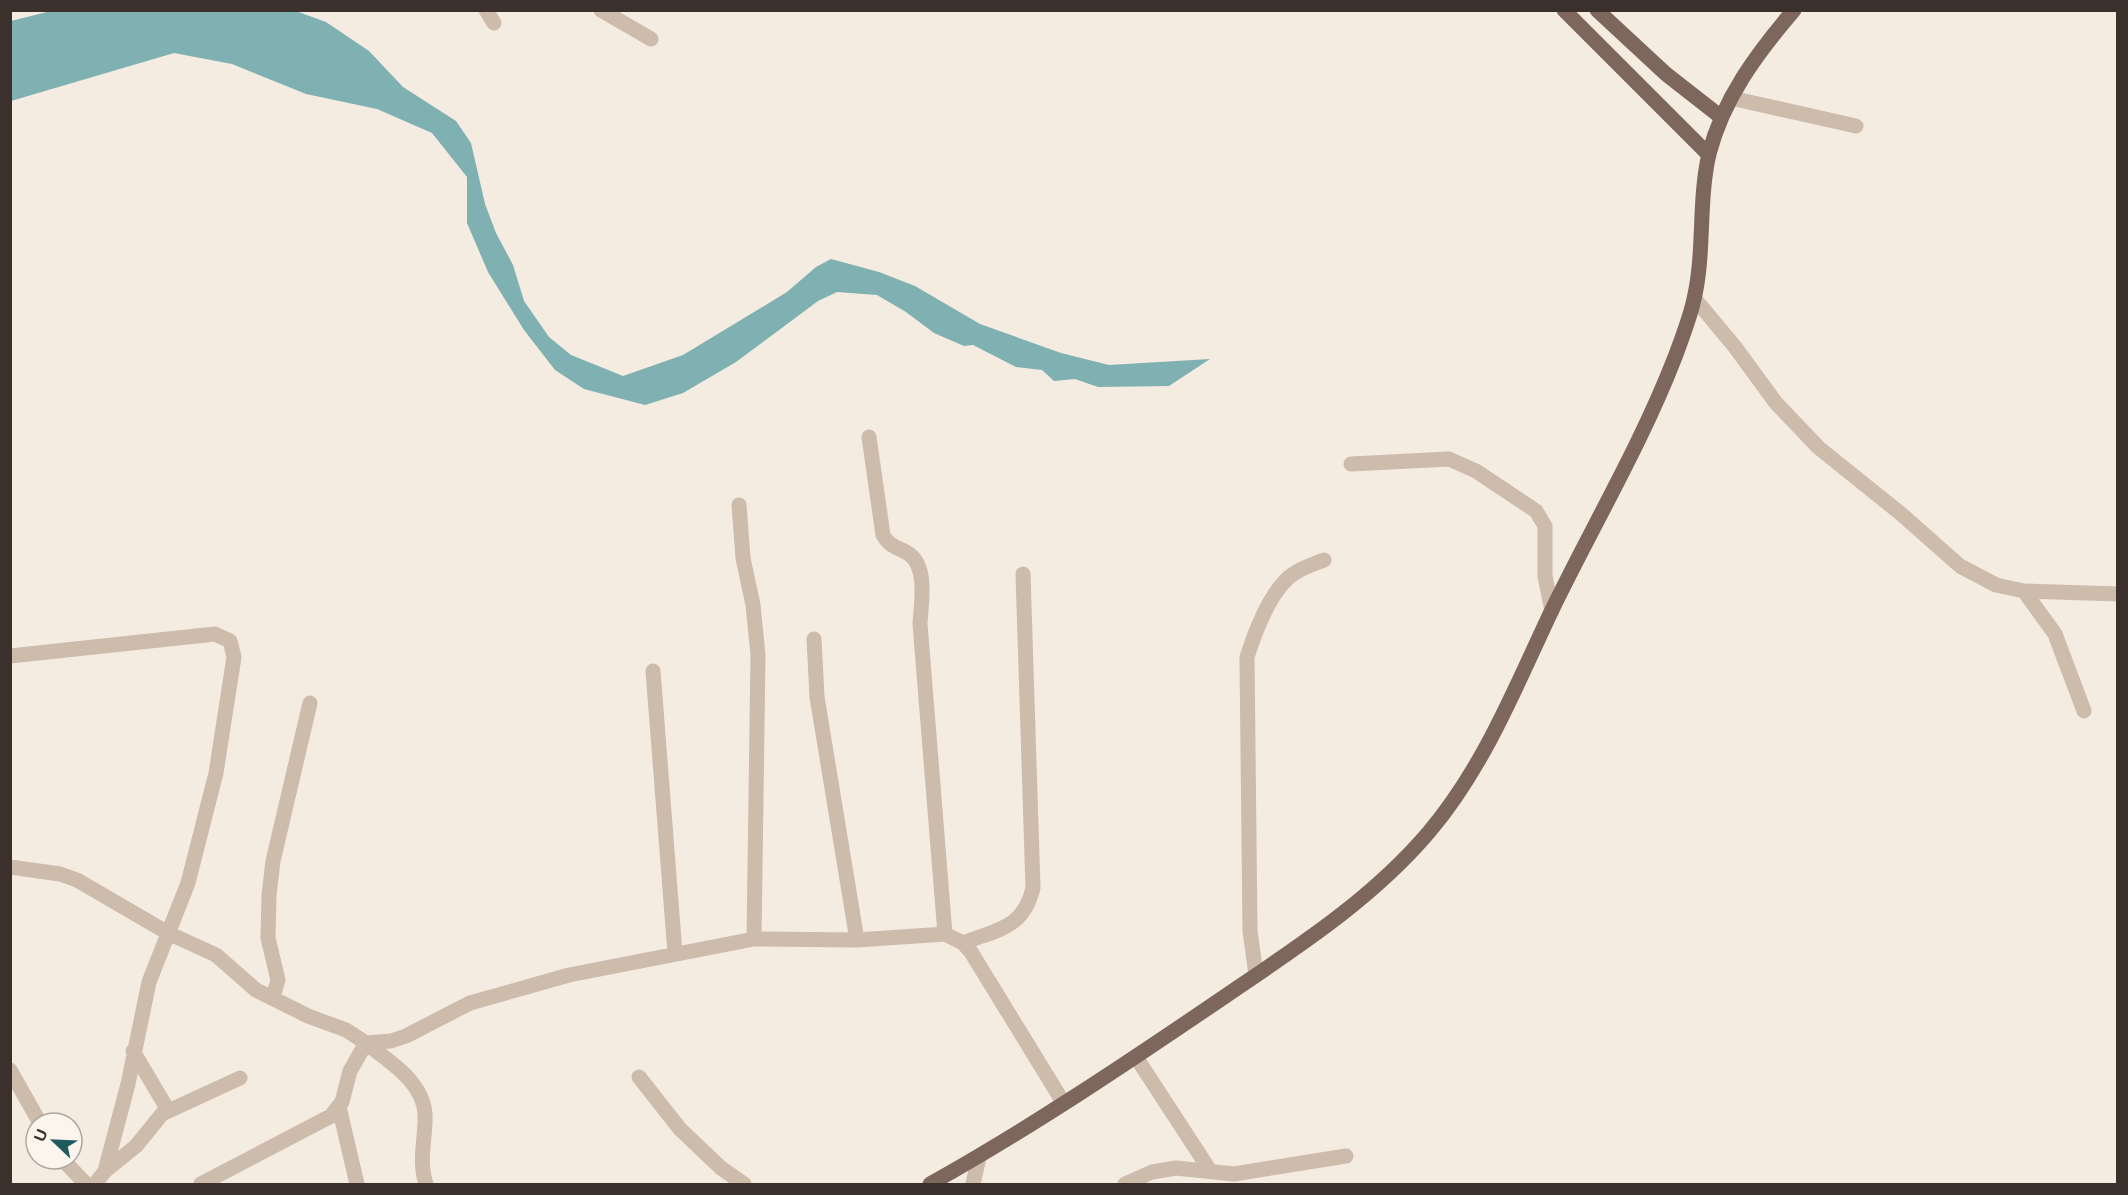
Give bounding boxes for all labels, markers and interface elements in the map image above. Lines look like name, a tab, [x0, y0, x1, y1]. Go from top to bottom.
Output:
north arrow	[24, 1111, 84, 1171]
text: U	[31, 1127, 51, 1144]

